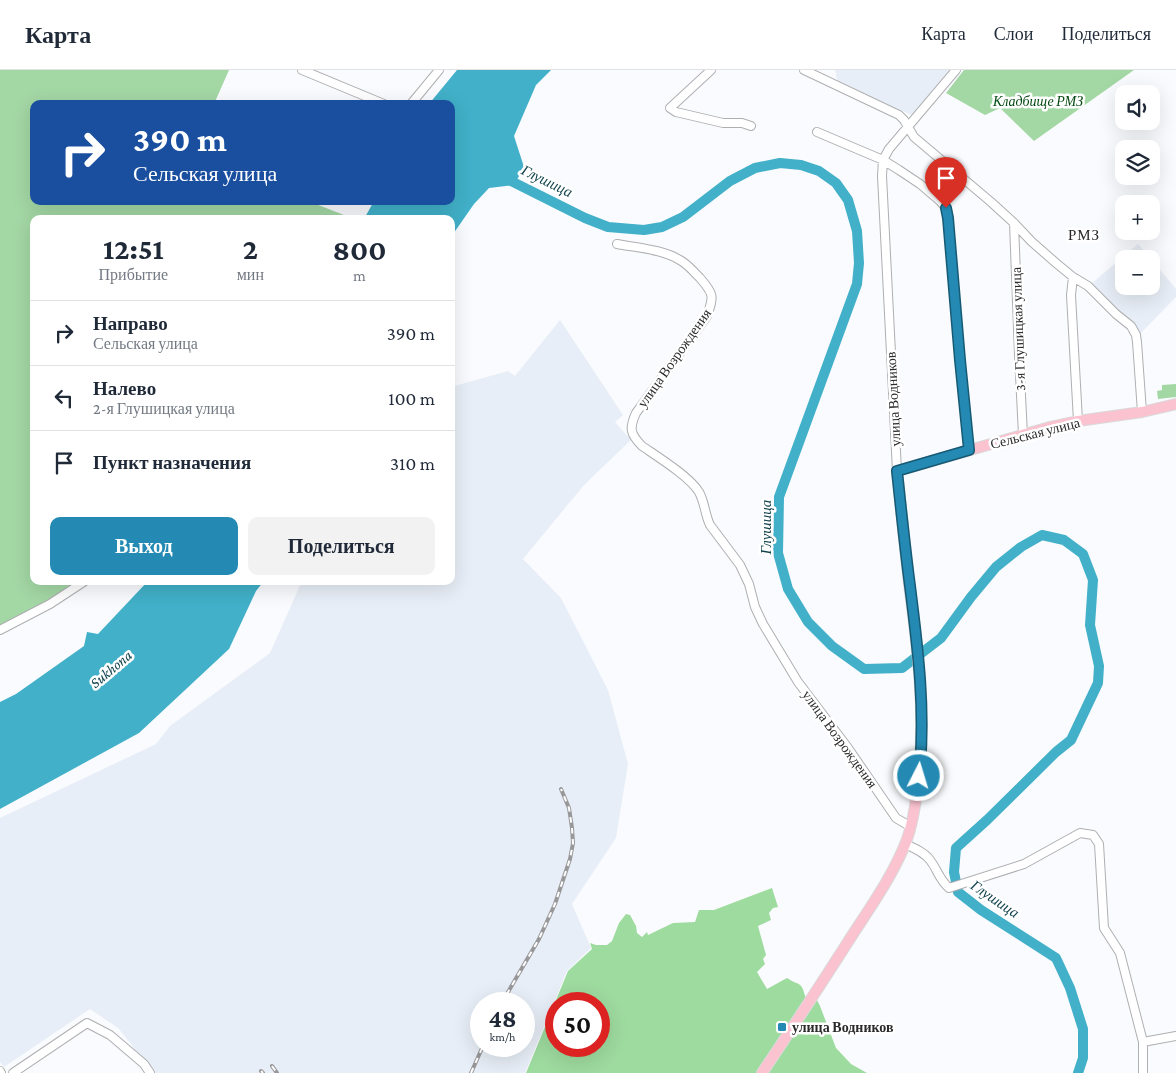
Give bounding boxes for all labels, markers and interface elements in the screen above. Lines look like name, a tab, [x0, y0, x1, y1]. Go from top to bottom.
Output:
text: Карта	[25, 21, 91, 48]
text: Карта	[921, 24, 966, 44]
text: Слои	[994, 24, 1033, 44]
text: Поделиться	[1061, 24, 1151, 44]
map controls	[1115, 85, 1160, 295]
button: sound	[1115, 85, 1160, 130]
park label: Кладбище РМЗ	[992, 93, 1083, 109]
icon: right	[50, 120, 115, 185]
text: 390 m	[133, 120, 227, 159]
button: layers	[1115, 140, 1160, 185]
pin	[925, 157, 967, 208]
text: Сельская улица	[133, 161, 277, 186]
water label: Глушица	[518, 161, 575, 200]
icon: arrive	[932, 164, 960, 192]
button: +	[1115, 195, 1160, 240]
district label: РМЗ	[1068, 227, 1100, 243]
text: 12:51	[103, 232, 164, 265]
text: 2	[243, 232, 258, 265]
text: 800	[333, 233, 386, 266]
button: −	[1115, 250, 1160, 295]
text: Прибытие	[99, 266, 168, 283]
text: мин	[237, 266, 264, 283]
street label: 3-я Глушицкая улица	[1008, 266, 1028, 391]
text: m	[353, 267, 366, 284]
street label: улица Возрождения	[634, 305, 714, 411]
text: Направо	[93, 313, 168, 334]
icon: right	[50, 319, 78, 347]
text: 390 m	[387, 323, 435, 344]
text: Сельская улица	[93, 335, 198, 352]
street label: улица Водников	[883, 351, 903, 447]
text: Налево	[93, 378, 156, 399]
icon: left	[50, 384, 78, 412]
text: 100 m	[388, 388, 435, 409]
text: 2-я Глушицкая улица	[93, 400, 235, 417]
street label: Сельская улица	[989, 414, 1082, 452]
icon: arrive	[50, 449, 78, 477]
text: Пункт назначения	[93, 452, 251, 473]
text: 310 m	[390, 453, 435, 474]
water label: Глушица	[758, 500, 774, 555]
button: Выход	[50, 517, 238, 575]
button: Поделиться	[248, 517, 435, 575]
water label: Sukhona	[87, 647, 135, 691]
street label: улица Возрождения	[799, 687, 881, 792]
position arrow	[892, 749, 944, 801]
water label: Глушица	[967, 877, 1022, 921]
speed limit sign: 50	[545, 992, 610, 1057]
text: 48	[488, 1005, 517, 1032]
place label: улица Водников	[792, 1019, 894, 1035]
marker: улица Водников	[776, 1021, 788, 1033]
text: km/h	[490, 1030, 515, 1044]

